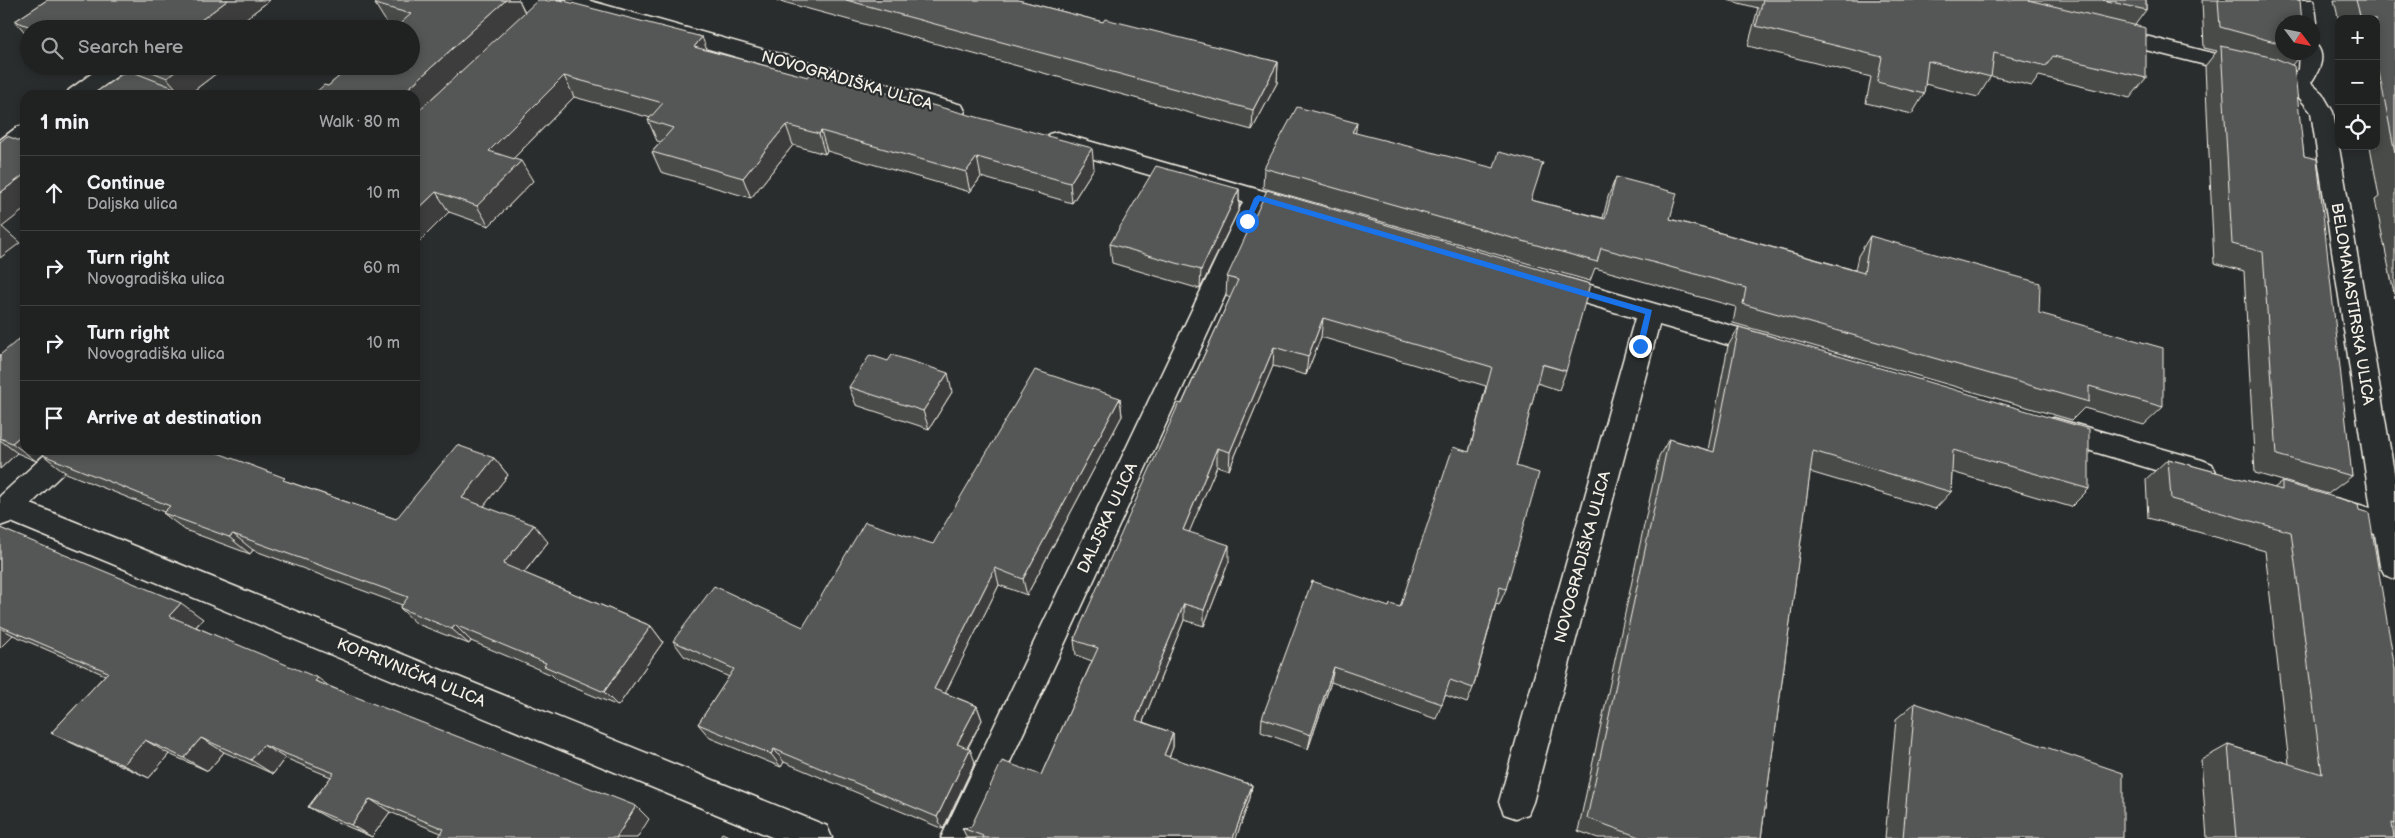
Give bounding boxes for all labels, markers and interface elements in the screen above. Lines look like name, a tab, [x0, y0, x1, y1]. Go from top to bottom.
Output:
north arrow	[2275, 15, 2320, 60]
map controls	[2335, 15, 2380, 150]
button: +	[2335, 15, 2380, 60]
search box	[20, 20, 420, 75]
icon: search	[38, 34, 66, 62]
text: Search here	[78, 36, 183, 59]
street label: NOVOGRADIŠKA ULICA	[759, 46, 936, 115]
button: −	[2335, 60, 2380, 105]
button: locate	[2335, 105, 2380, 150]
text: 1 min	[40, 110, 89, 135]
text: Walk · 80 m	[319, 113, 400, 132]
text: Continue	[87, 172, 165, 195]
icon: ahead	[40, 179, 68, 207]
text: 10 m	[367, 184, 400, 203]
text: Daljska ulica	[87, 195, 178, 214]
street label: BELOMANASTIRSKA ULICA	[2327, 202, 2377, 407]
route start	[1236, 210, 1259, 233]
text: Turn right	[87, 247, 170, 270]
icon: right	[40, 254, 68, 282]
text: 60 m	[363, 259, 400, 278]
text: Novogradiška ulica	[87, 270, 225, 289]
text: Turn right	[87, 322, 170, 345]
icon: right	[40, 329, 68, 357]
text: 10 m	[367, 334, 400, 353]
route end	[1629, 335, 1652, 358]
text: Novogradiška ulica	[87, 345, 225, 364]
icon: arrive	[40, 404, 68, 432]
text: Arrive at destination	[87, 407, 262, 430]
street label: DALJSKA ULICA	[1074, 459, 1142, 576]
street label: NOVOGRADIŠKA ULICA	[1549, 468, 1615, 645]
street label: KOPRIVNIČKA ULICA	[334, 633, 489, 712]

